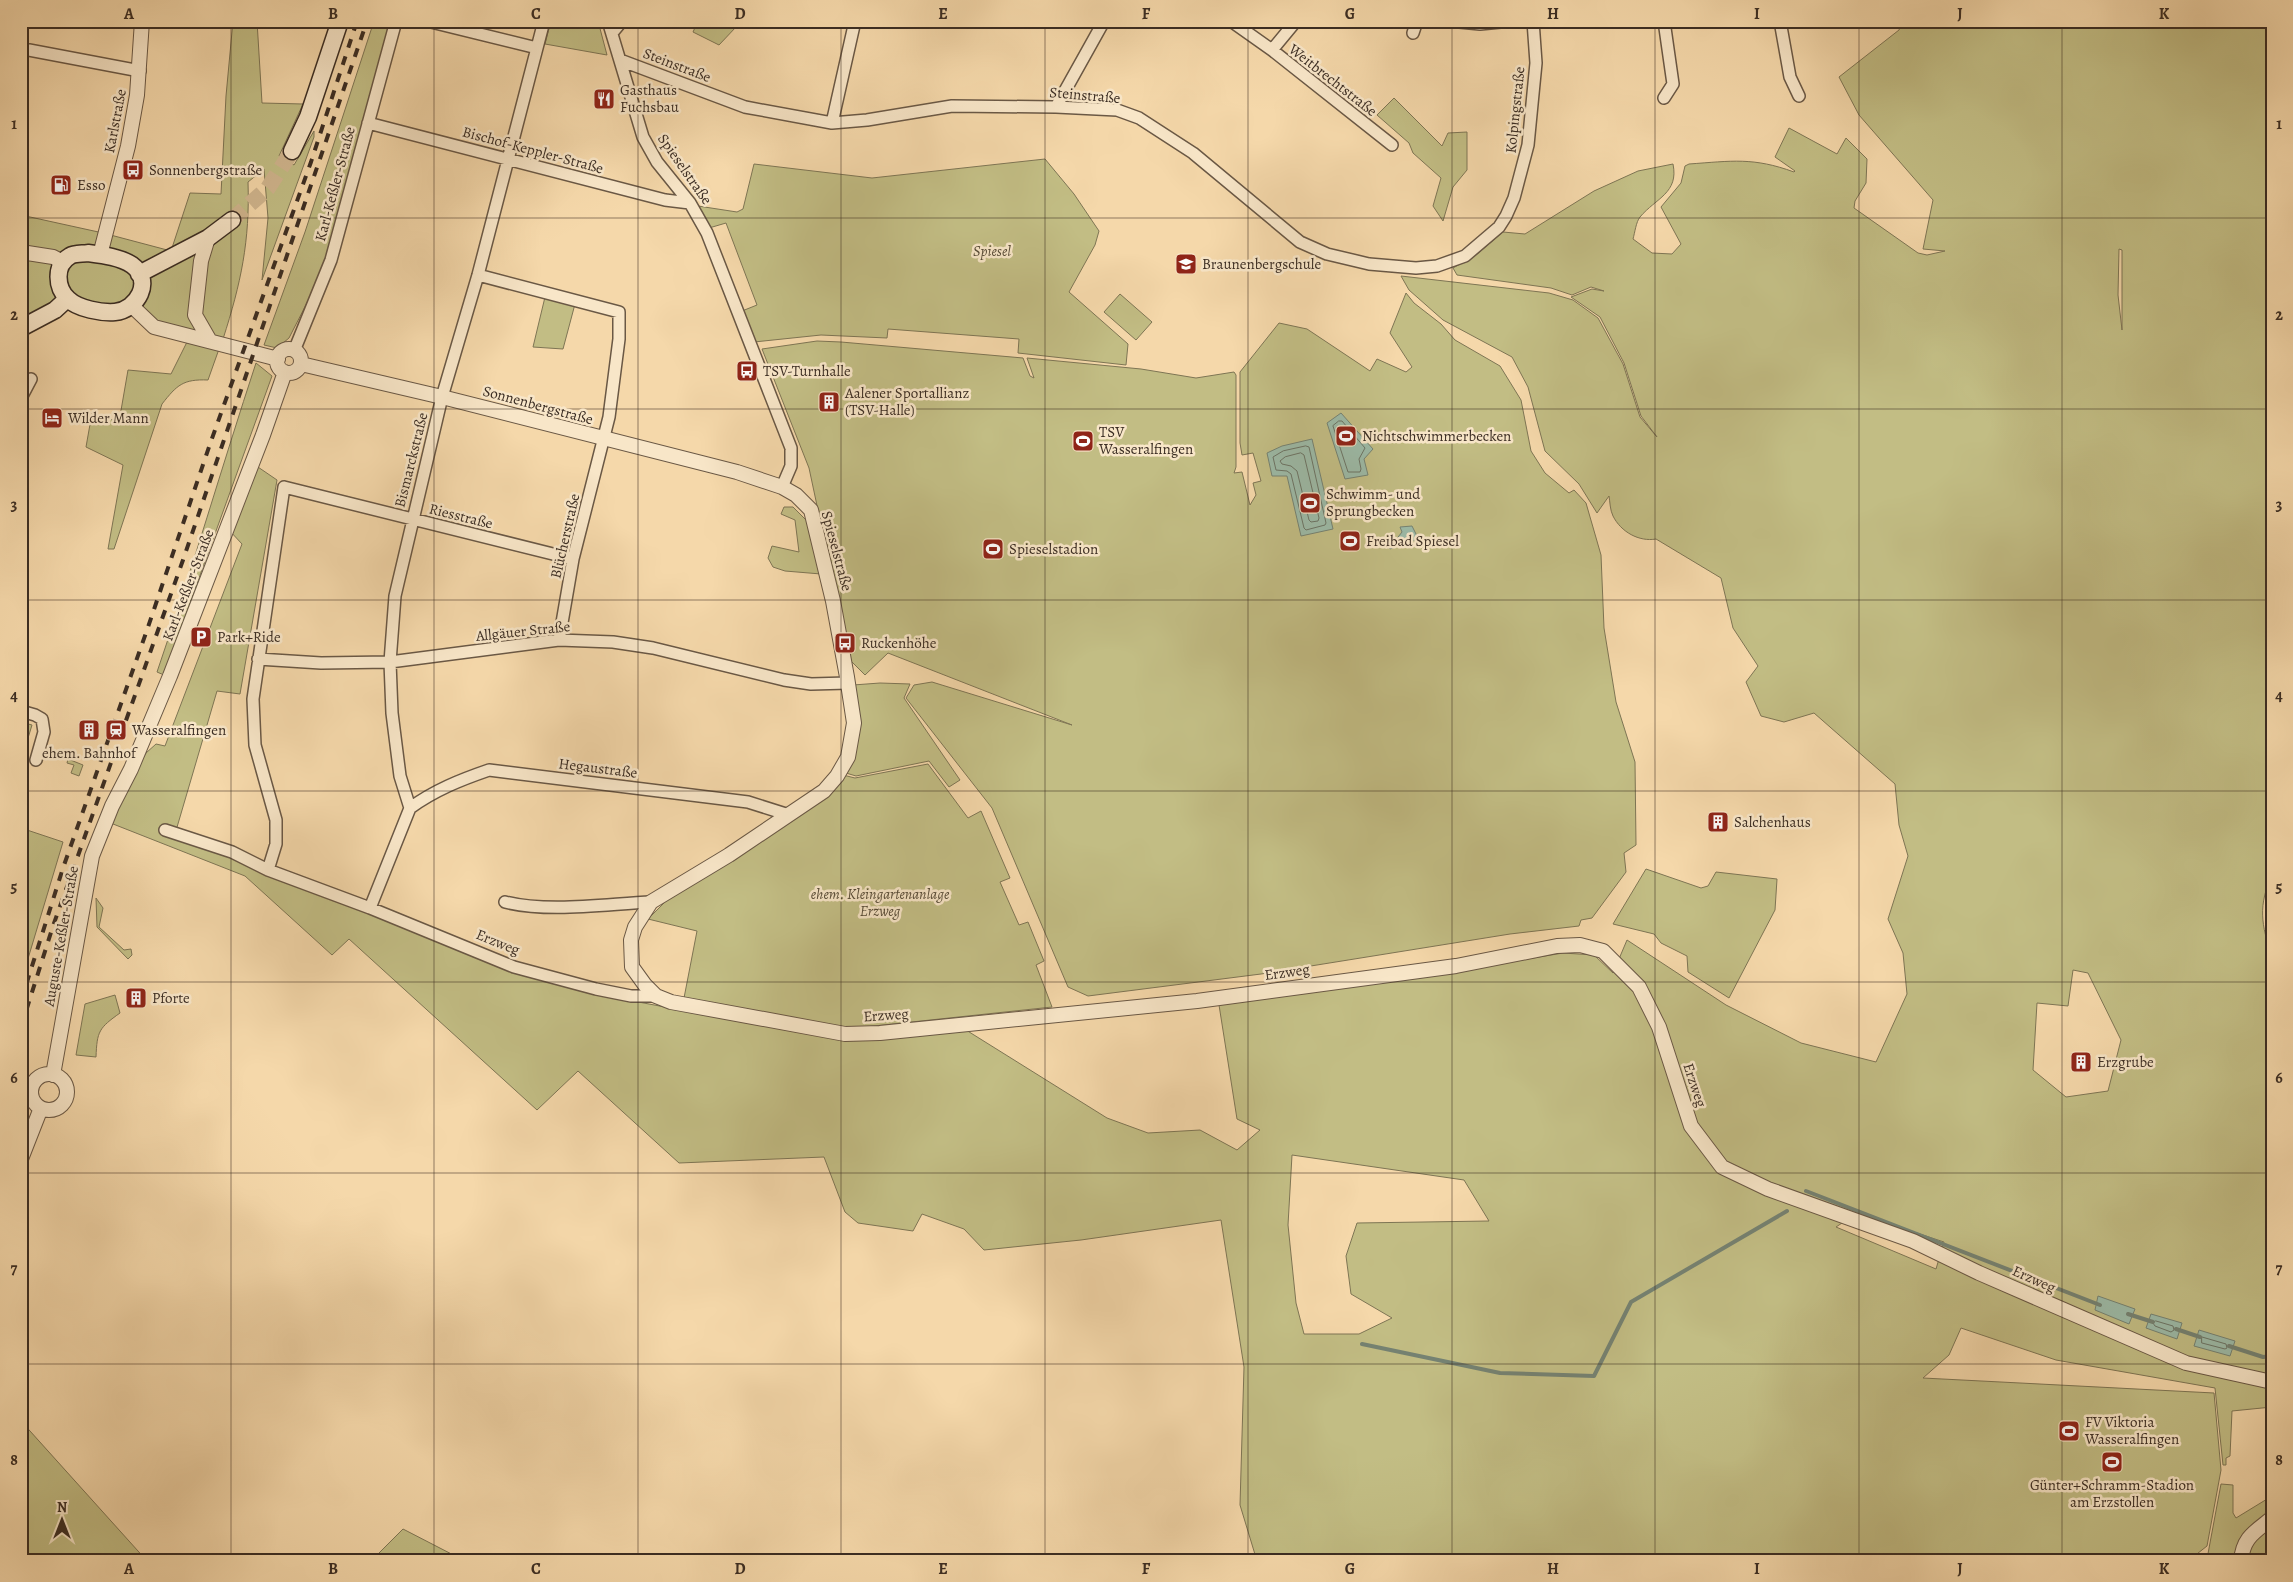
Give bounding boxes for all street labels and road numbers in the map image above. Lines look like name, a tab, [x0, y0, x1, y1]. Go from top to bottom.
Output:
street label: Weitbrechtstraße	[1284, 39, 1382, 121]
street label: Steinstraße	[640, 43, 714, 87]
street label: Kolpingstraße	[1501, 65, 1530, 154]
street label: Steinstraße	[1049, 82, 1122, 108]
street label: Karlstraße	[99, 87, 131, 155]
street label: Bischof-Keppler-Straße	[460, 122, 606, 179]
street label: Karl-Keßler-Straße	[310, 124, 360, 244]
street label: Spieselstraße	[653, 130, 717, 209]
street label: Sonnenbergstraße	[481, 381, 596, 429]
street label: Bismarckstraße	[390, 410, 433, 510]
street label: Blücherstraße	[546, 491, 585, 580]
street label: Riesstraße	[427, 498, 495, 534]
street label: Spieselstraße	[817, 509, 857, 594]
street label: Karl-Keßler-Straße	[158, 526, 219, 644]
street label: Allgäuer Straße	[474, 616, 571, 646]
street label: Hegaustraße	[557, 753, 639, 783]
street label: Auguste-Keßler-Straße	[39, 864, 83, 1009]
street label: Erzweg	[473, 924, 523, 960]
street label: Erzweg	[1263, 959, 1311, 985]
street label: Erzweg	[863, 1003, 910, 1027]
street label: Erzweg	[1678, 1060, 1712, 1110]
street label: Erzweg	[2009, 1261, 2059, 1298]

